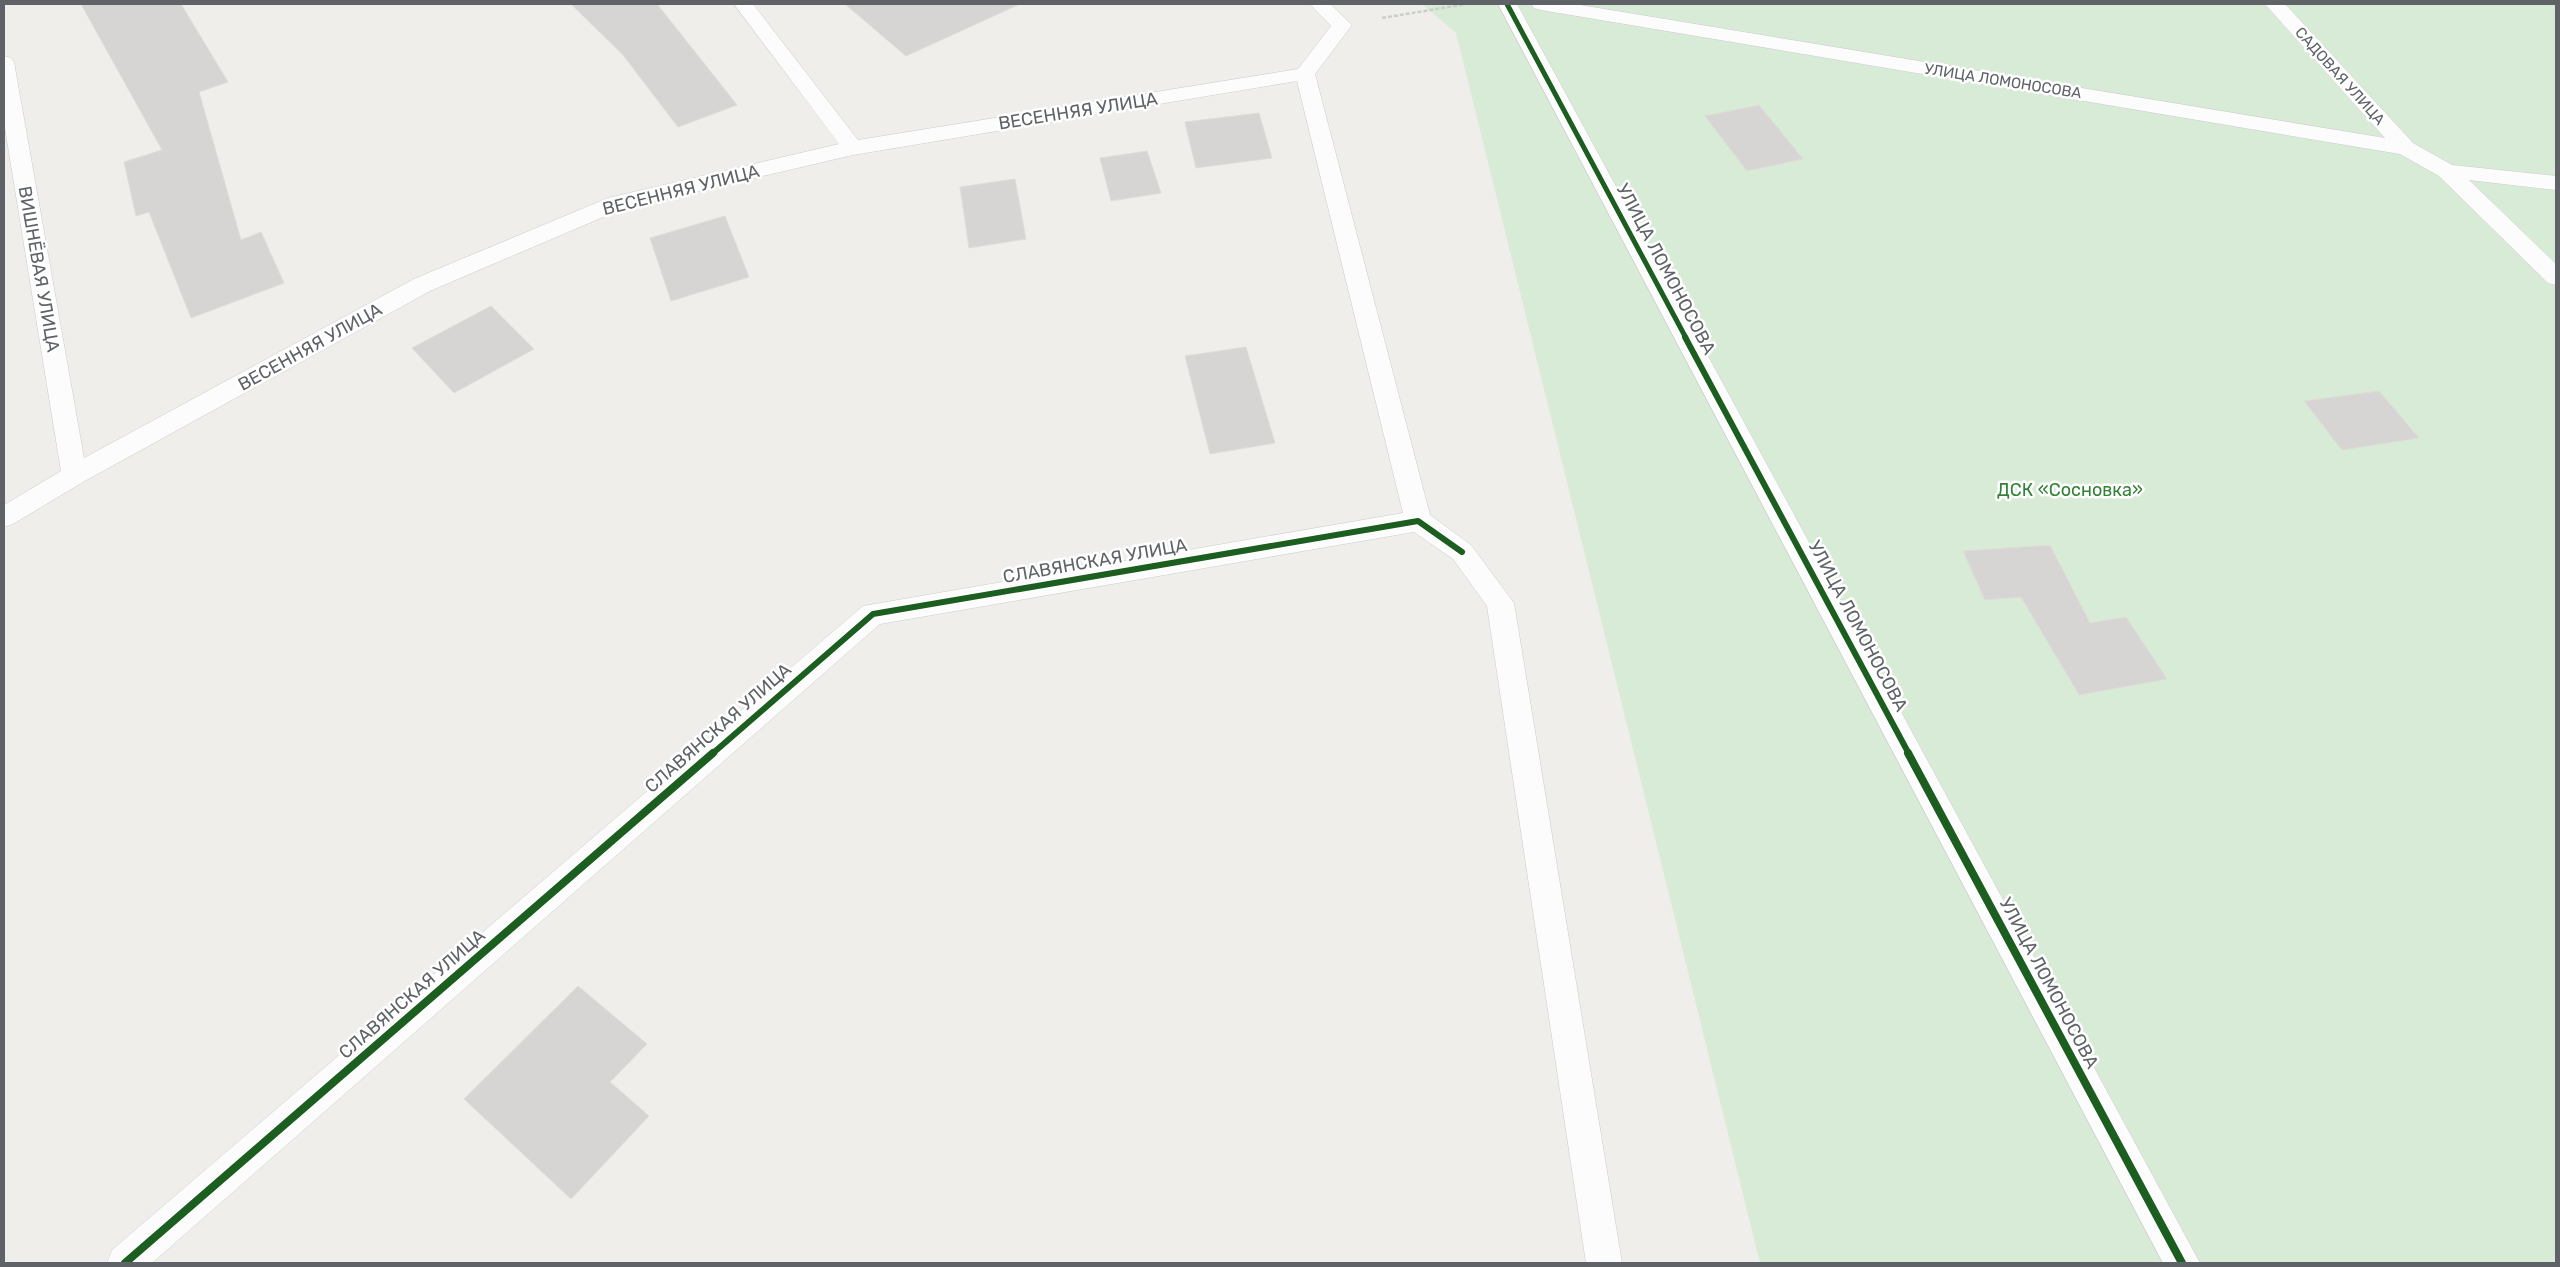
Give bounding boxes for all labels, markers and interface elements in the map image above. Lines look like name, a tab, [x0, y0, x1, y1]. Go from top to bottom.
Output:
street label: САДОВАЯ УЛИЦА	[2291, 23, 2389, 129]
street label: УЛИЦА ЛОМОНОСОВА	[1923, 60, 2083, 102]
street label: ВЕСЕННЯЯ УЛИЦА	[997, 88, 1159, 134]
street label: ВЕСЕННЯЯ УЛИЦА	[600, 160, 762, 220]
street label: УЛИЦА ЛОМОНОСОВА	[1612, 180, 1720, 358]
street label: ВИШНЁВАЯ УЛИЦА	[14, 184, 64, 354]
street label: ВЕСЕННЯЯ УЛИЦА	[234, 298, 386, 396]
park label: ДСК «Сосновка»	[1997, 479, 2143, 501]
street label: СЛАВЯНСКАЯ УЛИЦА	[1001, 534, 1189, 588]
street label: УЛИЦА ЛОМОНОСОВА	[1804, 537, 1912, 715]
street label: СЛАВЯНСКАЯ УЛИЦА	[640, 658, 796, 798]
street label: УЛИЦА ЛОМОНОСОВА	[1995, 894, 2103, 1072]
street label: СЛАВЯНСКАЯ УЛИЦА	[334, 924, 490, 1064]

